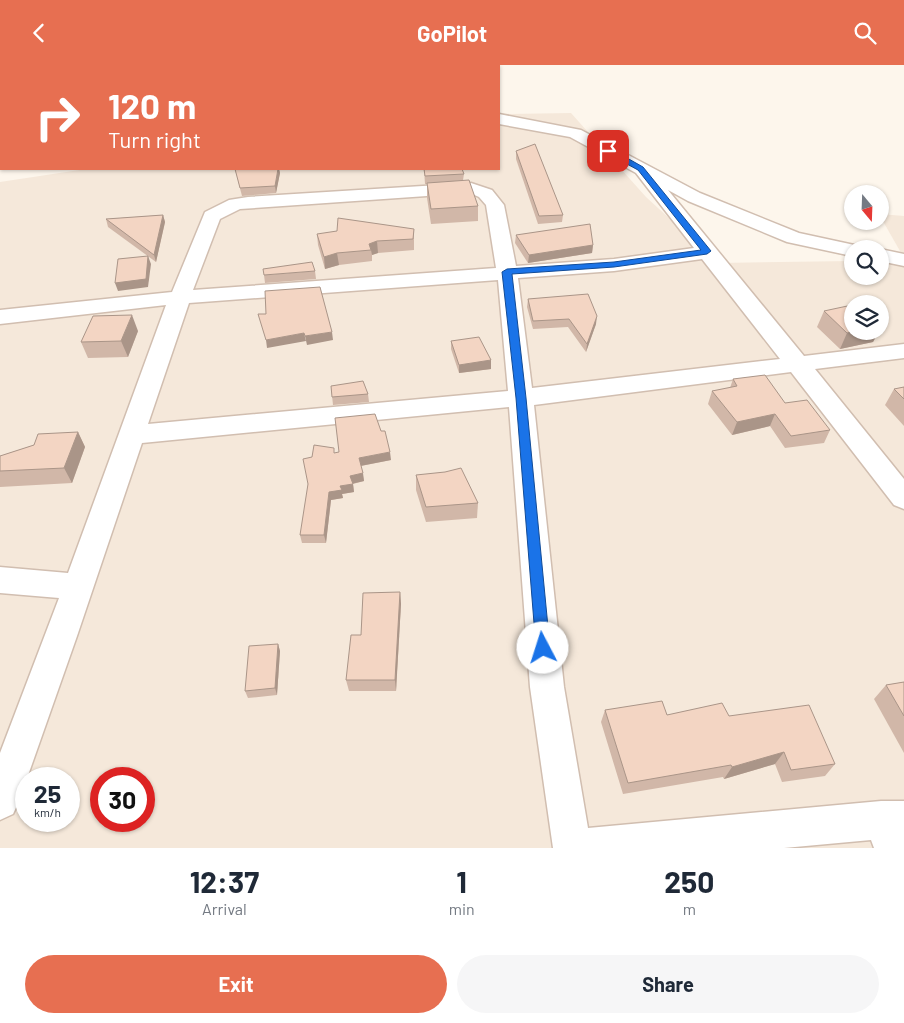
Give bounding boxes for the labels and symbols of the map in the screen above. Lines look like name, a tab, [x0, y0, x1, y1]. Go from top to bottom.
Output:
pin	[587, 130, 629, 172]
north arrow	[844, 185, 889, 230]
position arrow	[516, 621, 568, 673]
speed limit sign: 30	[90, 767, 155, 832]

